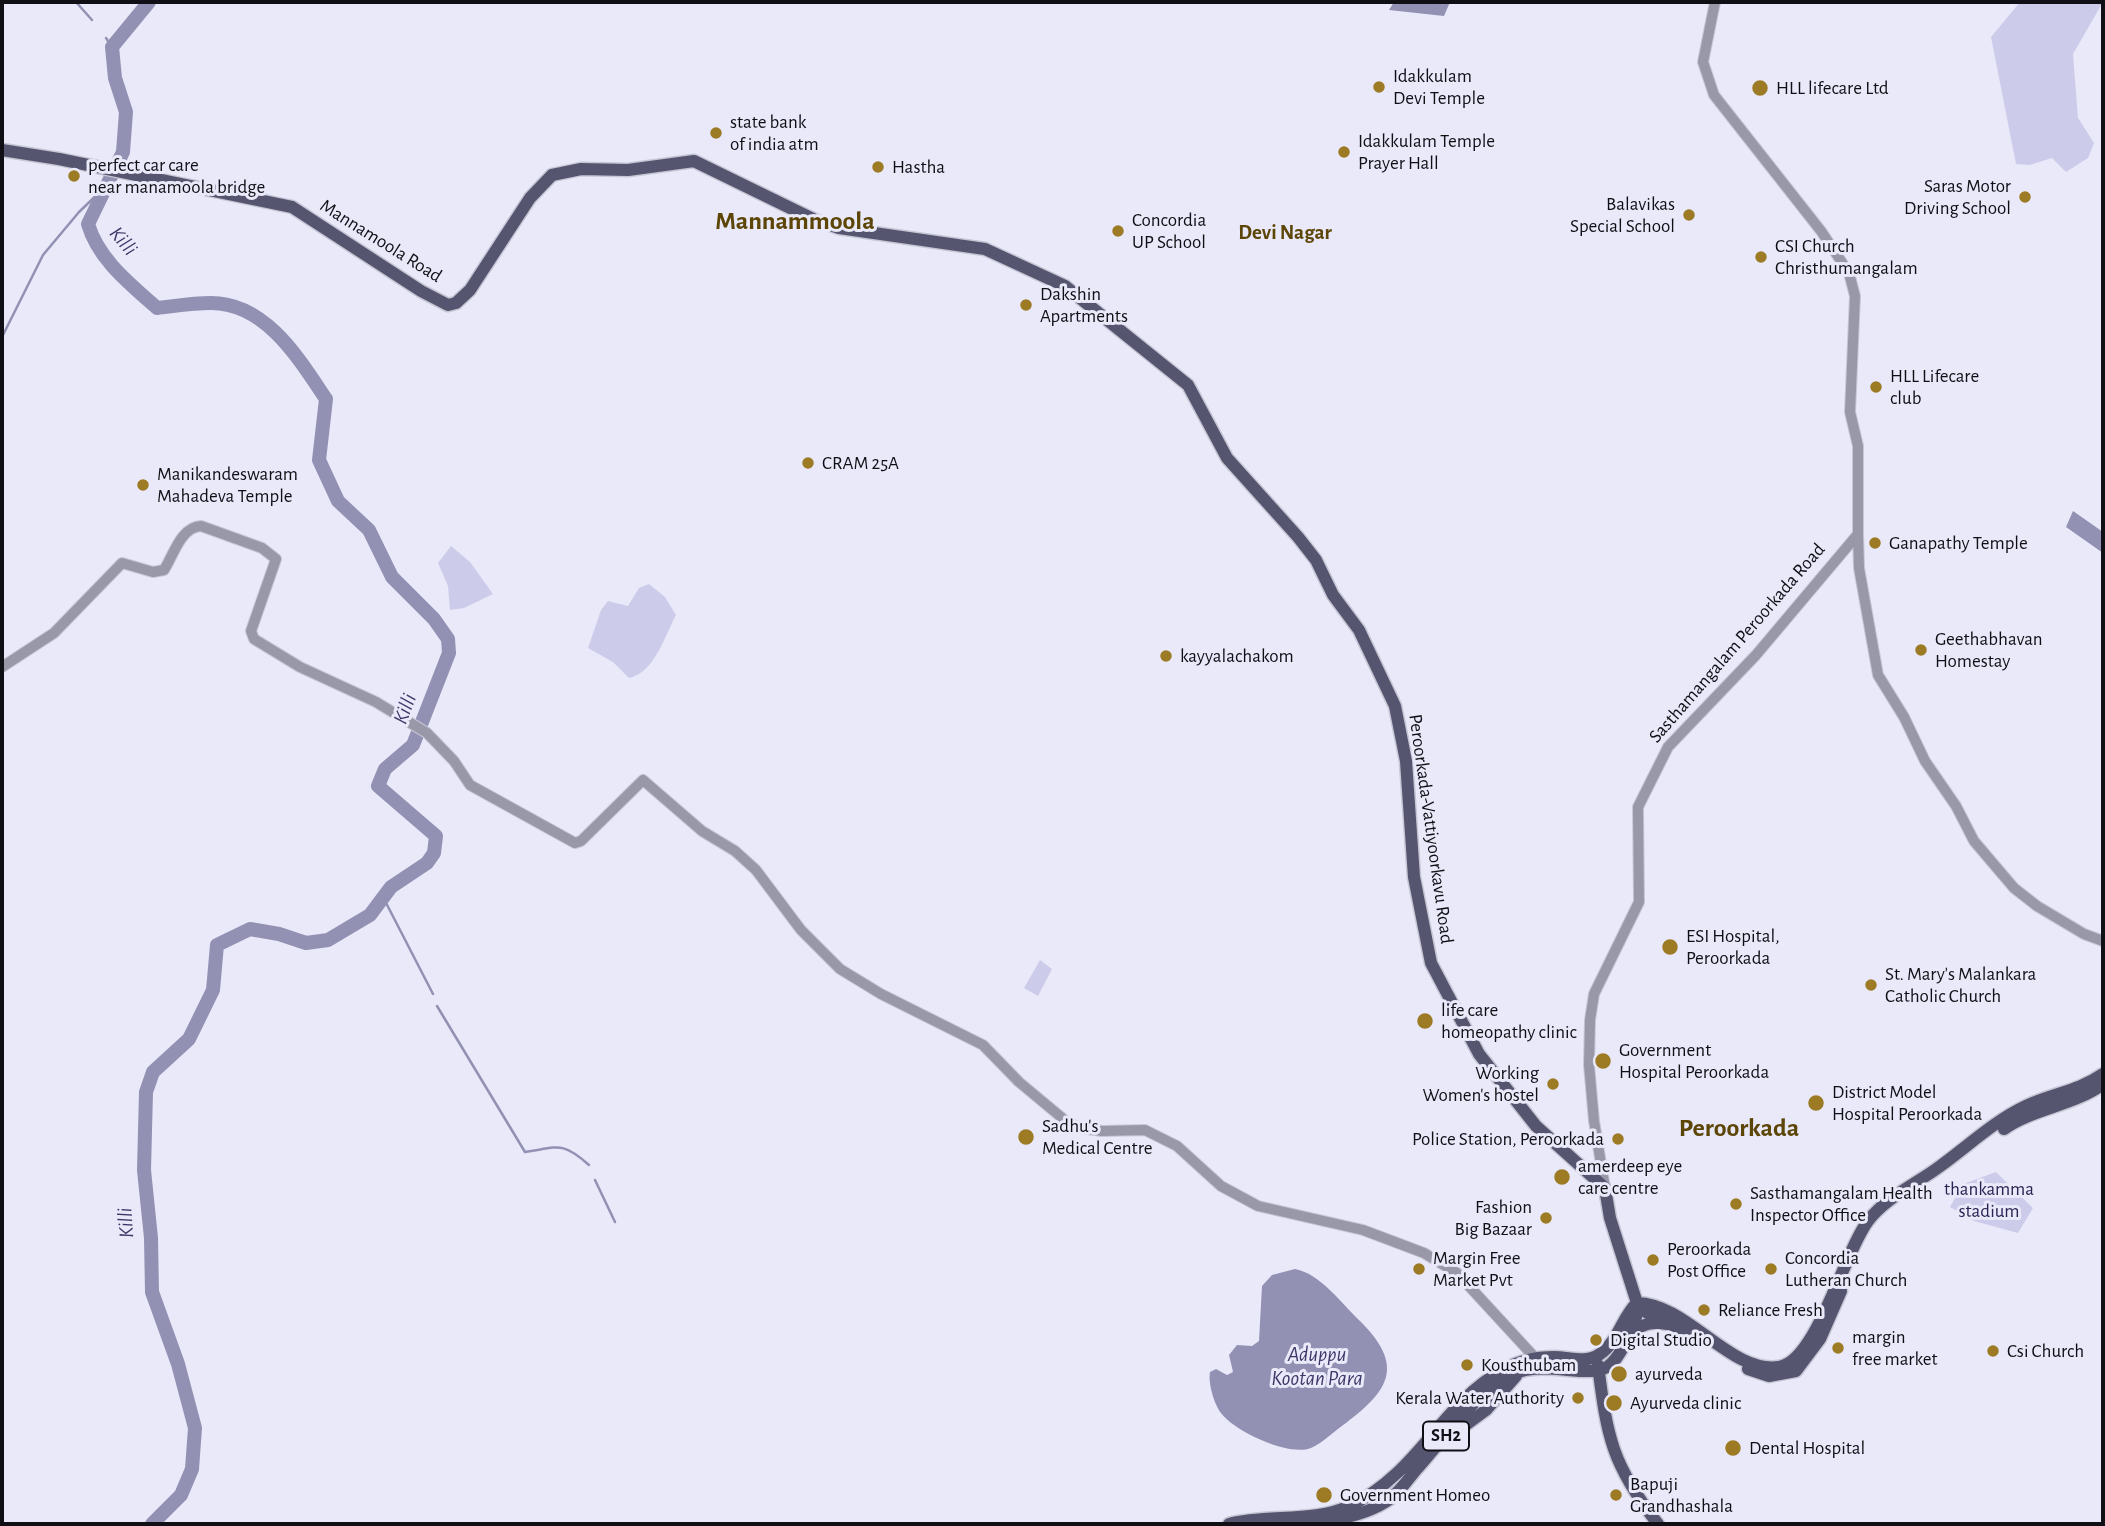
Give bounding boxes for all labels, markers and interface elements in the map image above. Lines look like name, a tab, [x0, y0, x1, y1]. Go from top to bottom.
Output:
place label: Idakkulam Devi Temple	[1393, 65, 1485, 109]
place label: HLL lifecare Ltd	[1776, 77, 1889, 99]
marker: HLL lifecare Ltd	[1750, 78, 1770, 98]
marker: Idakkulam Devi Temple	[1371, 79, 1387, 95]
place label: state bank of india atm	[730, 111, 819, 155]
marker: state bank of india atm	[708, 125, 724, 141]
place label: Idakkulam Temple Prayer Hall	[1358, 130, 1495, 174]
marker: Idakkulam Temple Prayer Hall	[1336, 144, 1352, 160]
place label: perfect car care near manamoola bridge	[88, 154, 265, 198]
place label: Hastha	[892, 156, 945, 178]
marker: Hastha	[870, 159, 886, 175]
marker: perfect car care near manamoola bridge	[66, 168, 82, 184]
place label: Saras Motor Driving School	[1904, 175, 2011, 219]
marker: Saras Motor Driving School	[2017, 189, 2033, 205]
place label: Balavikas Special School	[1570, 193, 1675, 237]
street label: Mannamoola Road	[316, 194, 446, 288]
district label: Mannammoola	[715, 205, 875, 237]
marker: Balavikas Special School	[1681, 207, 1697, 223]
place label: Concordia UP School	[1132, 209, 1206, 253]
district label: Devi Nagar	[1238, 220, 1332, 246]
water label: Killi	[104, 221, 142, 261]
marker: Concordia UP School	[1110, 223, 1126, 239]
place label: CSI Church Christhumangalam	[1775, 235, 1918, 279]
marker: CSI Church Christhumangalam	[1753, 249, 1769, 265]
place label: Dakshin Apartments	[1040, 283, 1128, 327]
marker: Dakshin Apartments	[1018, 297, 1034, 313]
place label: HLL Lifecare club	[1890, 365, 1979, 409]
marker: HLL Lifecare club	[1868, 379, 1884, 395]
place label: CRAM 25A	[822, 452, 899, 474]
marker: CRAM 25A	[800, 455, 816, 471]
place label: Manikandeswaram Mahadeva Temple	[157, 463, 298, 507]
marker: Manikandeswaram Mahadeva Temple	[135, 477, 151, 493]
place label: Ganapathy Temple	[1889, 532, 2028, 554]
marker: Ganapathy Temple	[1867, 535, 1883, 551]
street label: Sasthamangalam Peroorkada Road	[1644, 539, 1830, 747]
place label: Geethabhavan Homestay	[1935, 628, 2043, 672]
marker: Geethabhavan Homestay	[1913, 642, 1929, 658]
place label: kayyalachakom	[1180, 645, 1294, 667]
marker: kayyalachakom	[1158, 648, 1174, 664]
water label: Killi	[388, 690, 422, 728]
street label: Peroorkada-Vattiyoorkavu Road	[1404, 713, 1458, 945]
place label: ESI Hospital, Peroorkada	[1686, 925, 1779, 969]
marker: ESI Hospital, Peroorkada	[1660, 937, 1680, 957]
place label: St. Mary's Malankara Catholic Church	[1885, 963, 2036, 1007]
marker: St. Mary's Malankara Catholic Church	[1863, 977, 1879, 993]
place label: life care homeopathy clinic	[1441, 999, 1577, 1043]
marker: life care homeopathy clinic	[1415, 1011, 1435, 1031]
place label: Government Hospital Peroorkada	[1619, 1039, 1769, 1083]
marker: Government Hospital Peroorkada	[1593, 1051, 1613, 1071]
place label: Working Women's hostel	[1422, 1062, 1539, 1106]
marker: Working Women's hostel	[1545, 1076, 1561, 1092]
place label: District Model Hospital Peroorkada	[1832, 1081, 1982, 1125]
marker: District Model Hospital Peroorkada	[1806, 1093, 1826, 1113]
district label: Peroorkada	[1679, 1112, 1799, 1144]
place label: Sadhu's Medical Centre	[1042, 1115, 1153, 1159]
marker: Sadhu's Medical Centre	[1016, 1127, 1036, 1147]
place label: Police Station, Peroorkada	[1412, 1128, 1604, 1150]
marker: Police Station, Peroorkada	[1610, 1131, 1626, 1147]
place label: amerdeep eye care centre	[1578, 1155, 1682, 1199]
marker: amerdeep eye care centre	[1552, 1167, 1572, 1187]
park label: thankamma stadium	[1944, 1178, 2034, 1222]
place label: Sasthamangalam Health Inspector Office	[1750, 1182, 1933, 1226]
place label: Fashion Big Bazaar	[1454, 1196, 1532, 1240]
marker: Sasthamangalam Health Inspector Office	[1728, 1196, 1744, 1212]
water label: Killi	[112, 1207, 140, 1239]
marker: Fashion Big Bazaar	[1538, 1210, 1554, 1226]
place label: Peroorkada Post Office	[1667, 1238, 1751, 1282]
place label: Margin Free Market Pvt	[1433, 1247, 1520, 1291]
place label: Concordia Lutheran Church	[1785, 1247, 1907, 1291]
marker: Peroorkada Post Office	[1645, 1252, 1661, 1268]
marker: Margin Free Market Pvt	[1411, 1261, 1427, 1277]
marker: Concordia Lutheran Church	[1763, 1261, 1779, 1277]
place label: Reliance Fresh	[1718, 1299, 1823, 1321]
marker: Reliance Fresh	[1696, 1302, 1712, 1318]
place label: margin free market	[1852, 1326, 1938, 1370]
place label: Digital Studio	[1610, 1329, 1712, 1351]
marker: Digital Studio	[1588, 1332, 1604, 1348]
marker: margin free market	[1830, 1340, 1846, 1356]
place label: Csi Church	[2007, 1340, 2084, 1362]
water label: Aduppu Kootan Para	[1271, 1342, 1363, 1392]
marker: Csi Church	[1985, 1343, 2001, 1359]
place label: Kousthubam	[1481, 1354, 1576, 1376]
marker: Kousthubam	[1459, 1357, 1475, 1373]
place label: ayurveda	[1635, 1363, 1703, 1385]
marker: ayurveda	[1609, 1364, 1629, 1384]
place label: Kerala Water Authority	[1395, 1387, 1564, 1409]
marker: Kerala Water Authority	[1570, 1390, 1586, 1406]
place label: Ayurveda clinic	[1630, 1392, 1741, 1414]
marker: Ayurveda clinic	[1604, 1393, 1624, 1413]
road number: SH2	[1423, 1422, 1469, 1450]
place label: Dental Hospital	[1749, 1437, 1865, 1459]
marker: Dental Hospital	[1723, 1438, 1743, 1458]
place label: Bapuji Grandhashala	[1630, 1473, 1733, 1517]
place label: Government Homeo	[1340, 1484, 1490, 1506]
marker: Government Homeo	[1314, 1485, 1334, 1505]
marker: Bapuji Grandhashala	[1608, 1487, 1624, 1503]

